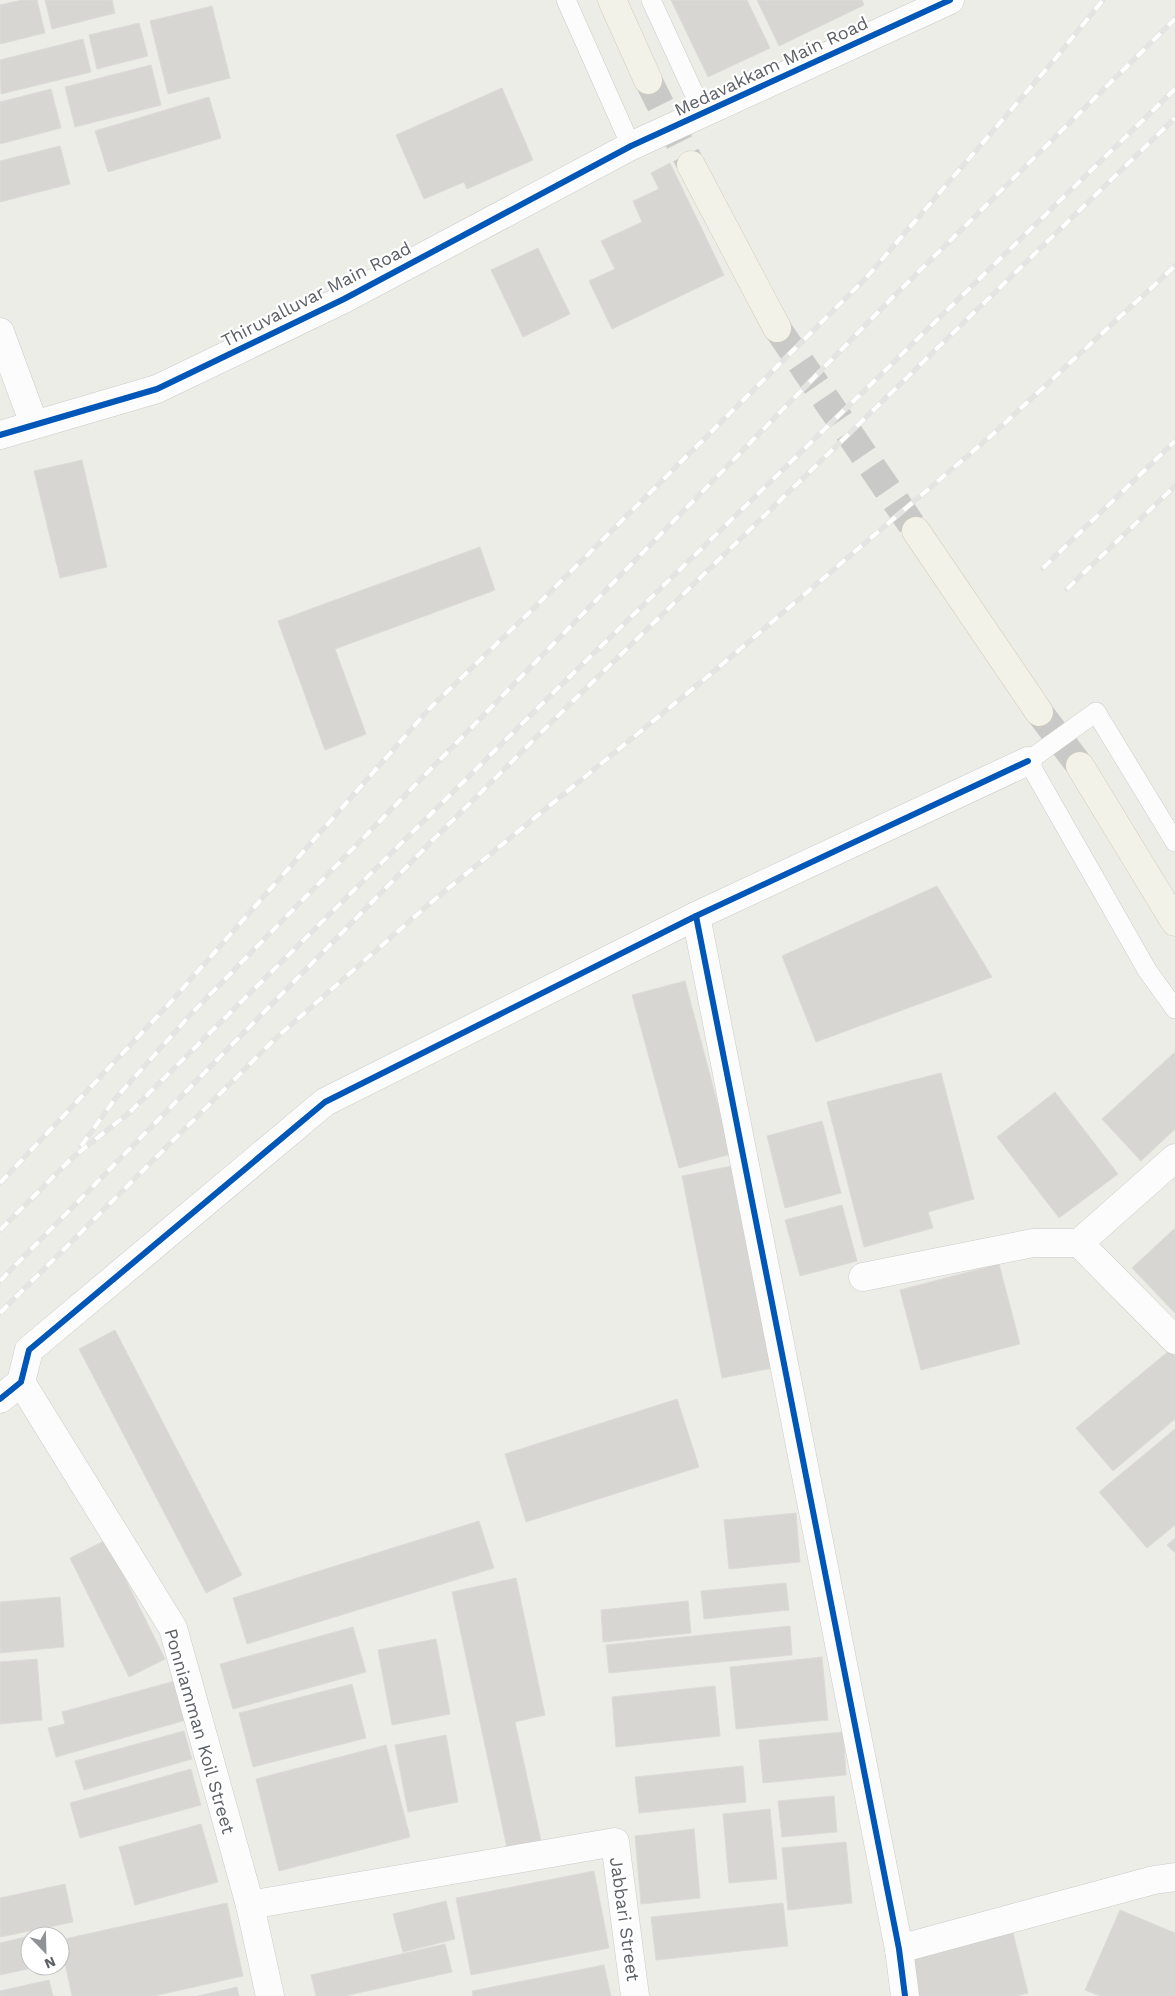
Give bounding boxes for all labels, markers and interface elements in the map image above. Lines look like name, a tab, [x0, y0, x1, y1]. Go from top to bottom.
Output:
street label: Medavakkam Main Road	[671, 12, 871, 120]
street label: Thiruvalluvar Main Road	[218, 237, 414, 351]
street label: Ponniamman Koil Street	[161, 1626, 240, 1836]
street label: Jabbari Street	[606, 1856, 644, 1983]
north arrow	[20, 1926, 70, 1976]
text: N	[42, 1954, 58, 1972]

